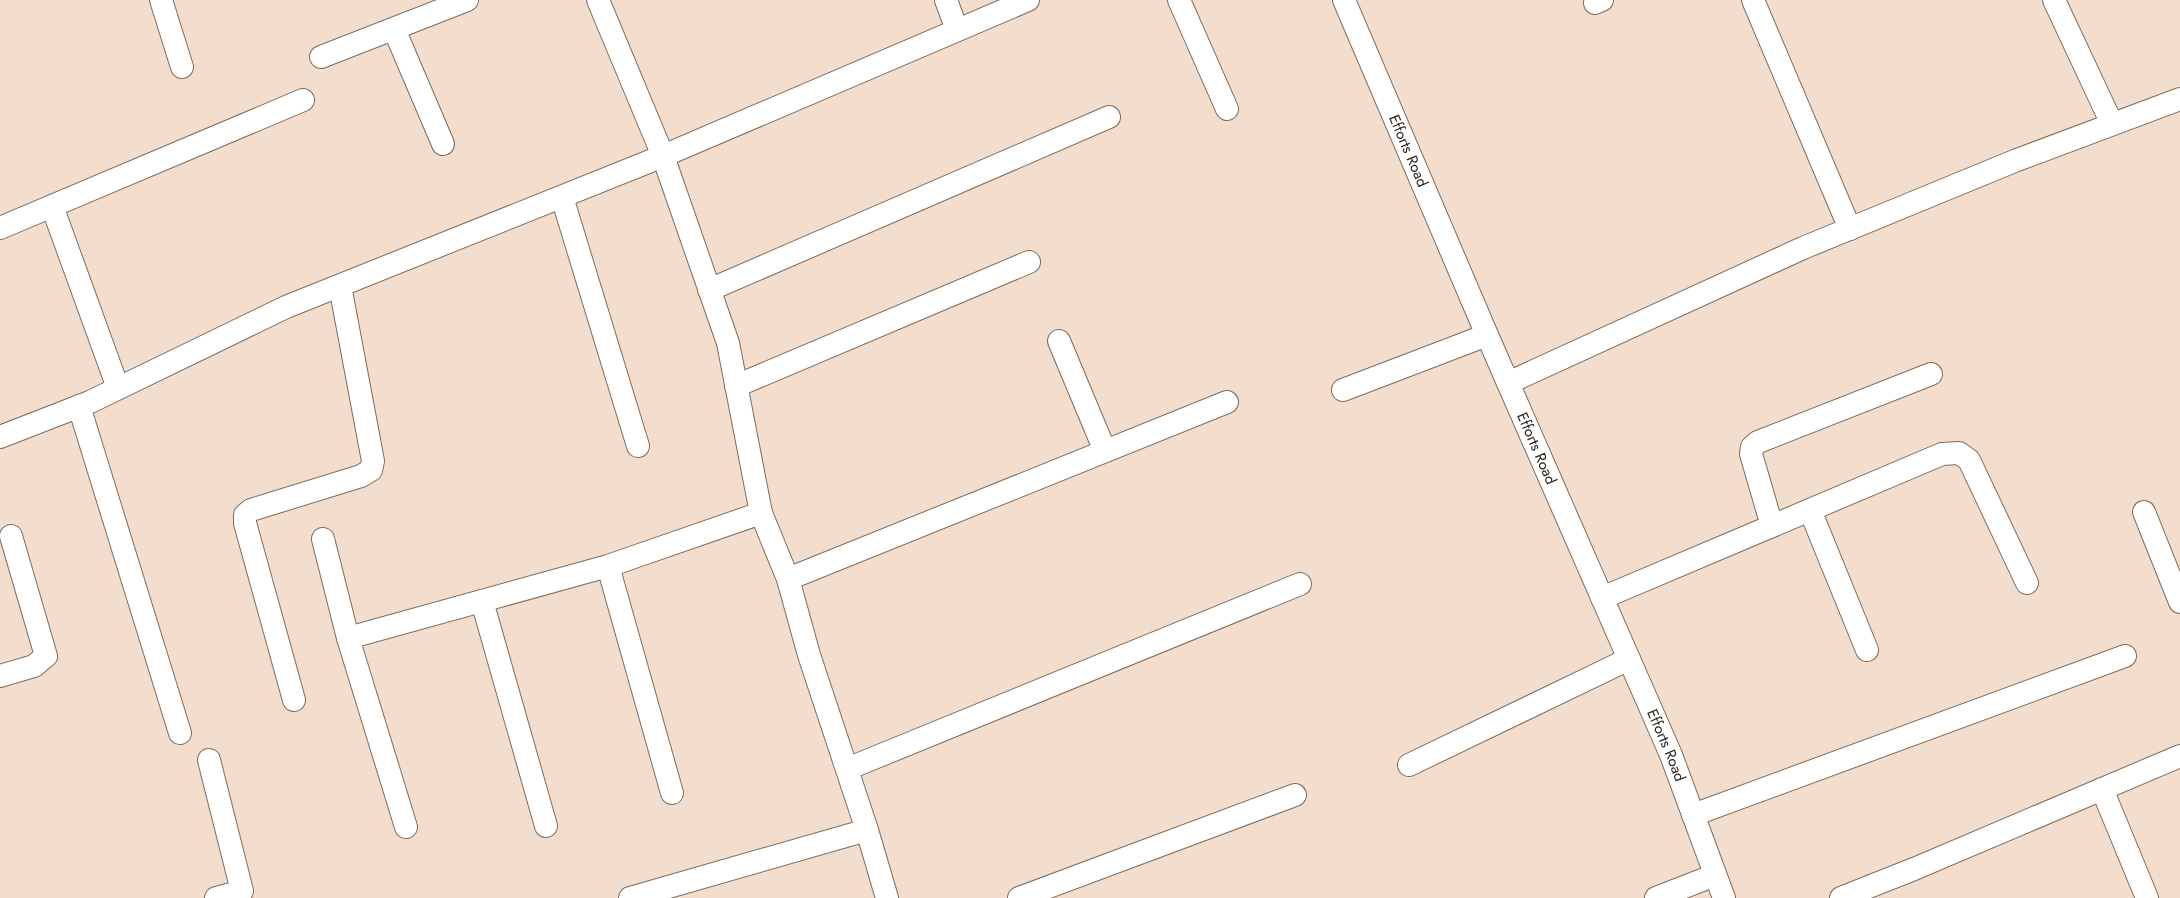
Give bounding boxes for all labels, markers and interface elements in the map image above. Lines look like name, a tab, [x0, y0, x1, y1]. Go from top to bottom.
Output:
street label: Efforts Road	[1383, 111, 1434, 190]
street label: Efforts Road	[1511, 409, 1562, 488]
street label: Efforts Road	[1641, 706, 1691, 785]

